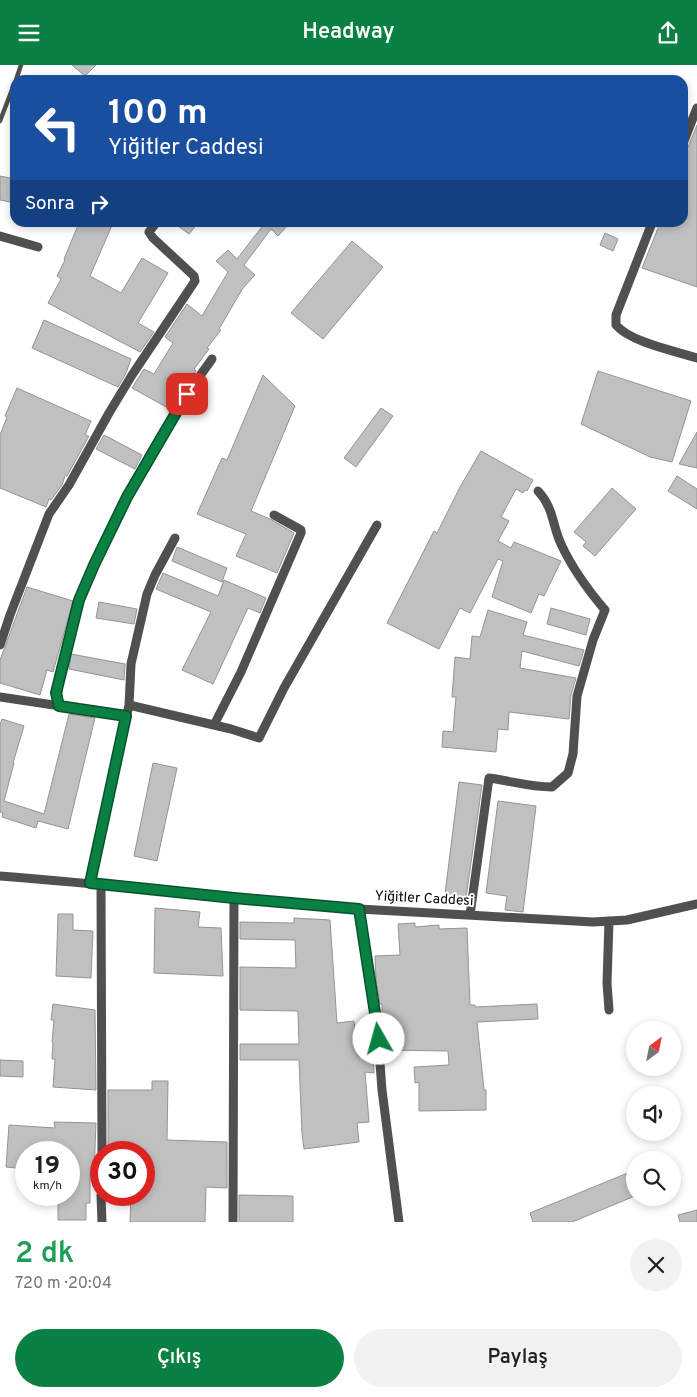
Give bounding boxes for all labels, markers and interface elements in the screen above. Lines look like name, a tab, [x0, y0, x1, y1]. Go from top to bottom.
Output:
icon: menu	[15, 19, 43, 47]
text: Headway	[302, 19, 395, 46]
icon: share	[654, 19, 682, 47]
text: 100 m	[108, 92, 208, 136]
icon: left	[25, 95, 90, 160]
text: Yiğitler Caddesi	[108, 135, 263, 162]
icon: right	[85, 190, 113, 218]
text: Sonra	[25, 192, 75, 216]
pin	[166, 373, 208, 415]
icon: arrive	[173, 380, 201, 408]
street label: Yiğitler Caddesi	[374, 888, 474, 910]
position arrow	[352, 1012, 404, 1064]
north arrow	[626, 1021, 681, 1076]
map controls	[626, 1021, 681, 1206]
button: sound	[626, 1086, 681, 1141]
speed limit sign: 30	[90, 1141, 155, 1206]
text: 19	[35, 1151, 60, 1183]
button: search	[626, 1151, 681, 1206]
text: km/h	[33, 1178, 62, 1194]
text: 2 dk	[15, 1236, 74, 1273]
button: close	[630, 1239, 682, 1291]
text: 720 m · 20:04	[15, 1274, 112, 1294]
button: Çıkış	[15, 1329, 344, 1387]
button: Paylaş	[354, 1329, 682, 1387]

